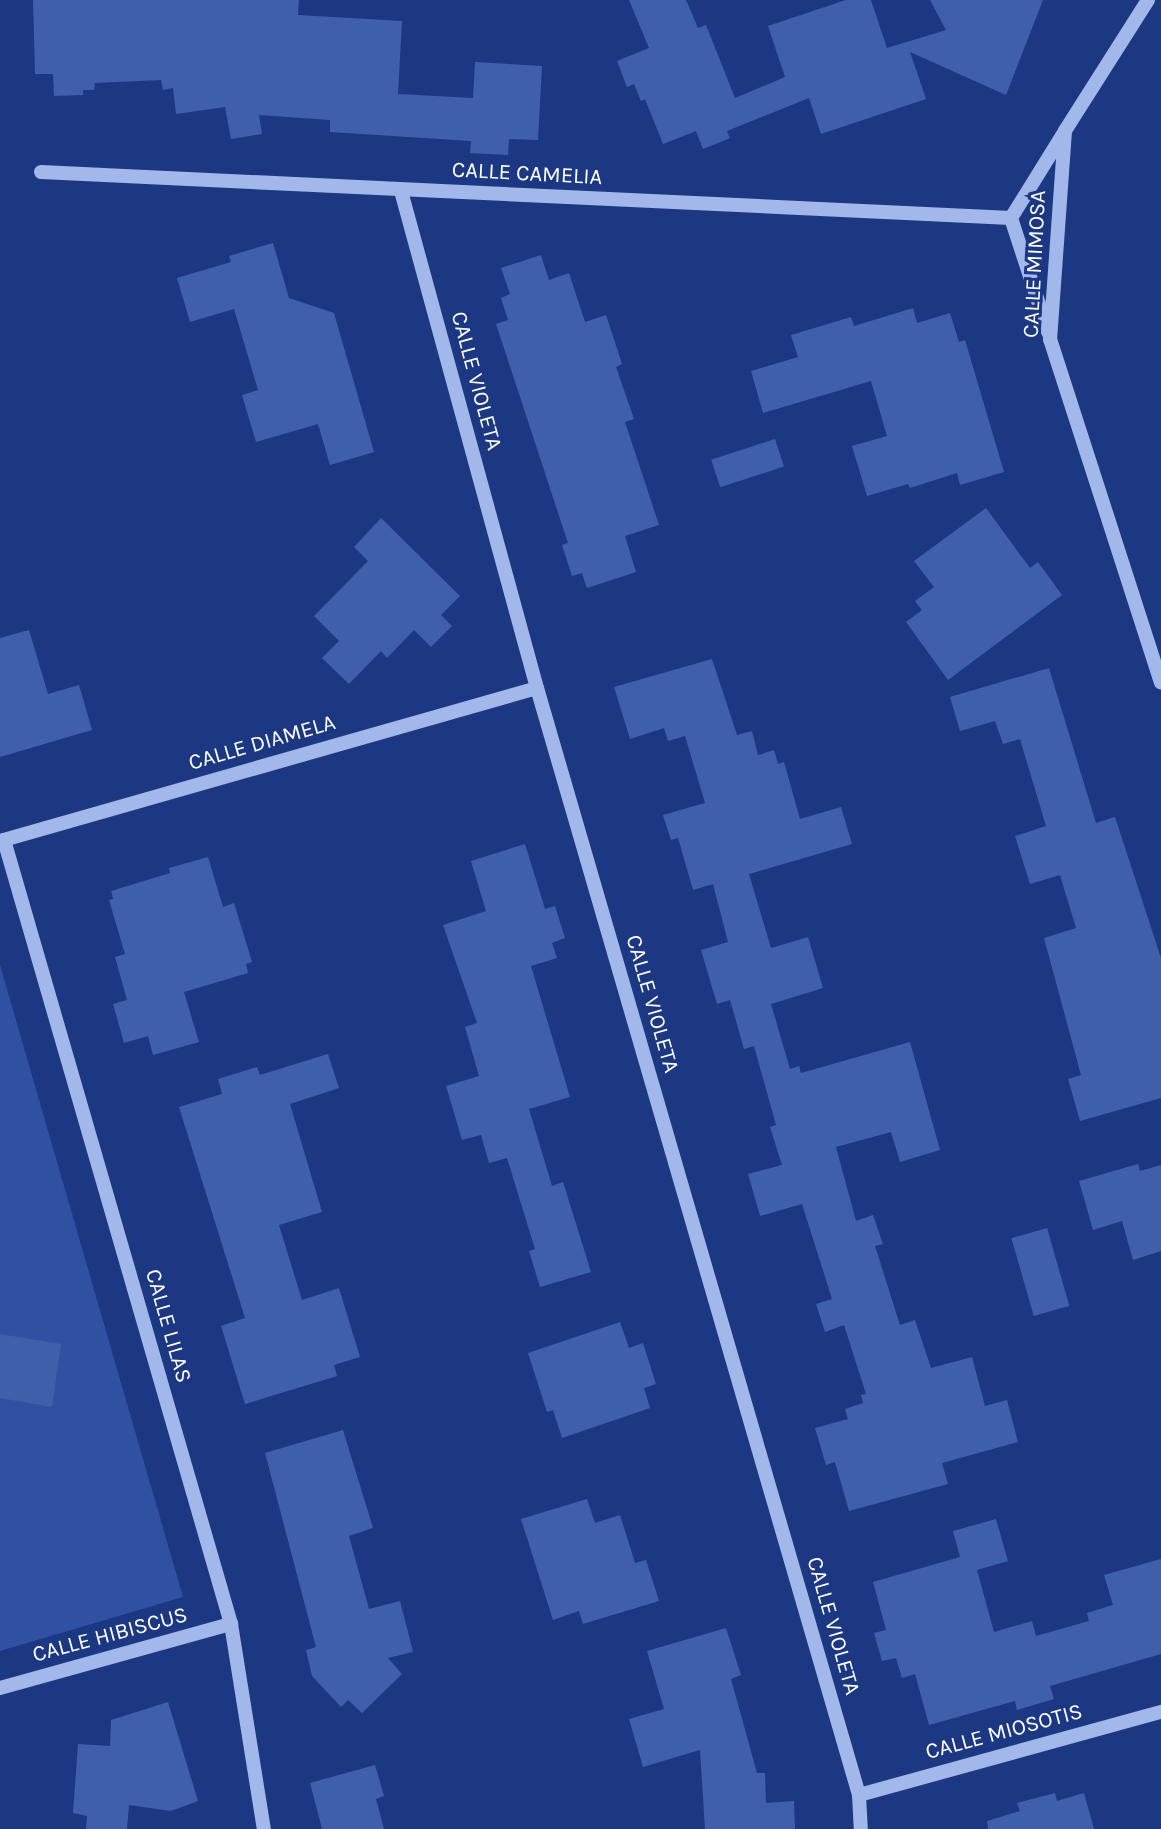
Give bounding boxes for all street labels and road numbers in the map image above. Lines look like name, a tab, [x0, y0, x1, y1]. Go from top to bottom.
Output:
street label: CALLE CAMELIA	[451, 157, 603, 191]
street label: CALLE MIMOSA	[1018, 189, 1052, 339]
street label: CALLE VIOLETA	[445, 309, 507, 453]
street label: CALLE DIAMELA	[186, 709, 338, 777]
street label: CALLE VIOLETA	[620, 932, 684, 1076]
street label: CALLE LILAS	[139, 1266, 197, 1386]
street label: CALLE VIOLETA	[801, 1554, 865, 1698]
street label: CALLE HIBISCUS	[30, 1602, 190, 1668]
street label: CALLE MIOSOTIS	[923, 1698, 1085, 1766]

